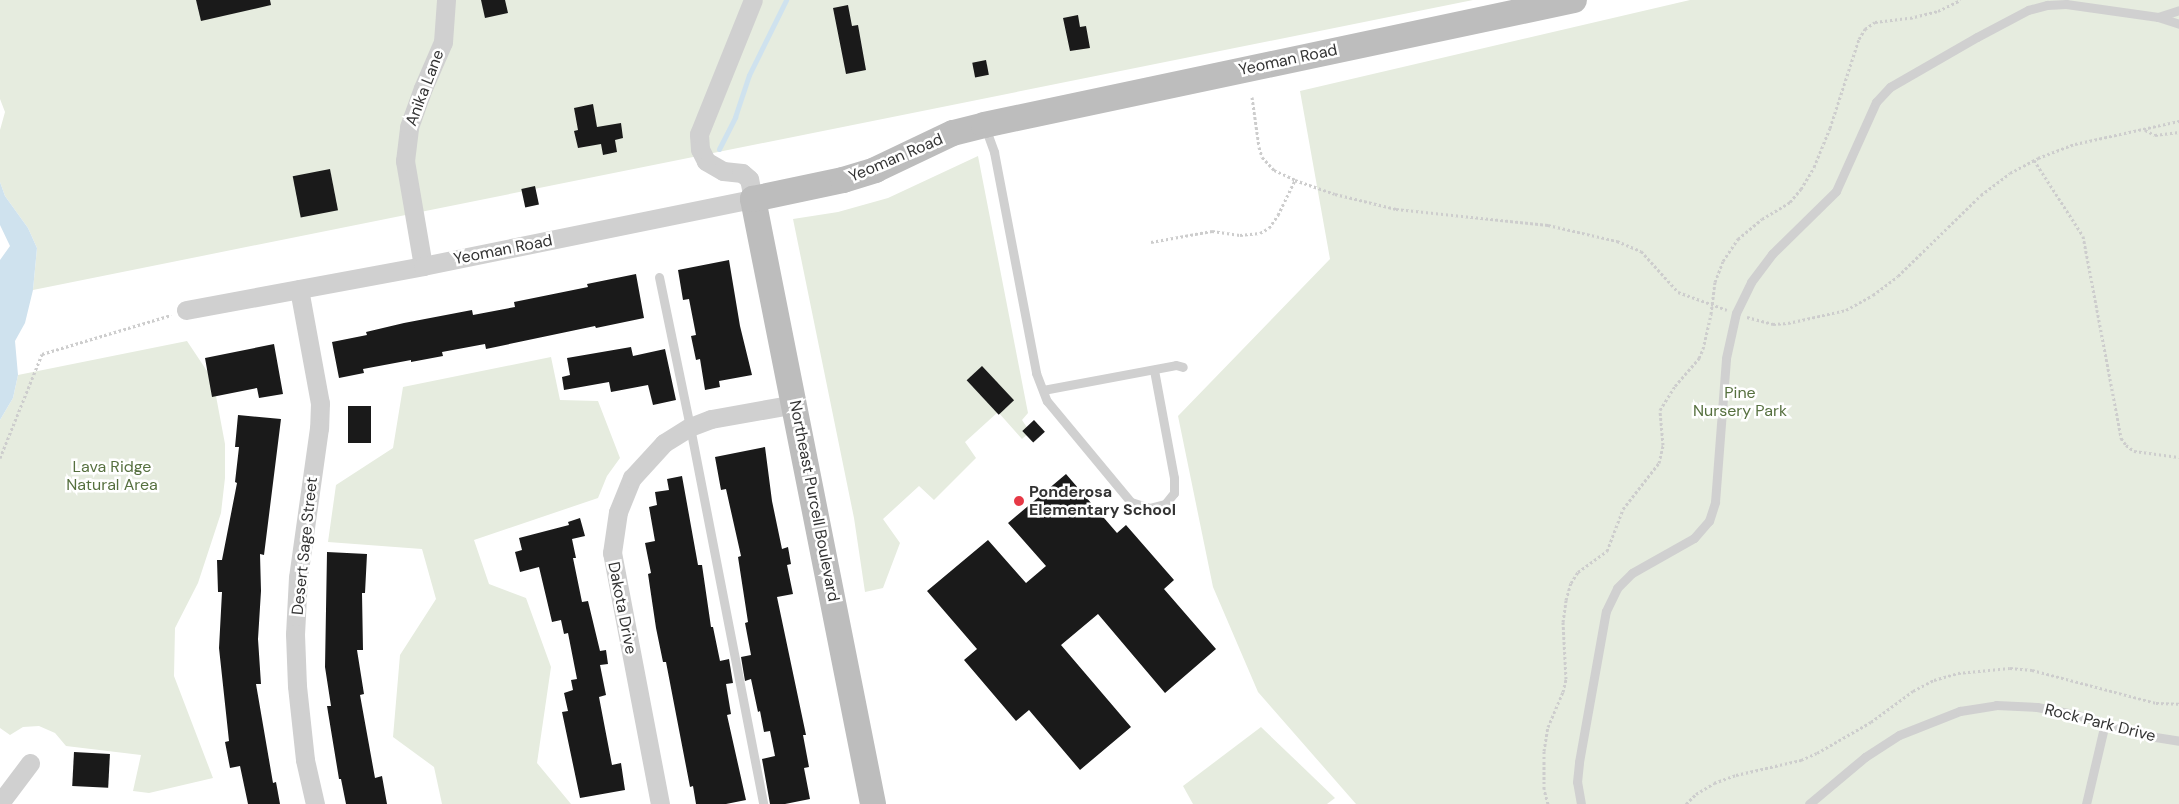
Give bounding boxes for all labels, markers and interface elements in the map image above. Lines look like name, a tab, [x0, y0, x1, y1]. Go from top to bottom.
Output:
street label: Yeoman Road	[1237, 40, 1339, 80]
street label: Anika Lane	[402, 47, 448, 129]
street label: Yeoman Road	[846, 130, 946, 186]
street label: Yeoman Road	[452, 231, 554, 269]
park label: Pine Nursery Park	[1693, 383, 1787, 421]
street label: Northeast Purcell Boulevard	[785, 399, 843, 603]
park label: Lava Ridge Natural Area	[66, 457, 158, 495]
street label: Desert Sage Street	[288, 476, 322, 616]
place label: Ponderosa Elementary School	[1029, 482, 1176, 520]
marker: Ponderosa Elementary School	[1013, 495, 1025, 507]
street label: Dakota Drive	[604, 560, 640, 656]
street label: Rock Park Drive	[2043, 700, 2157, 746]

